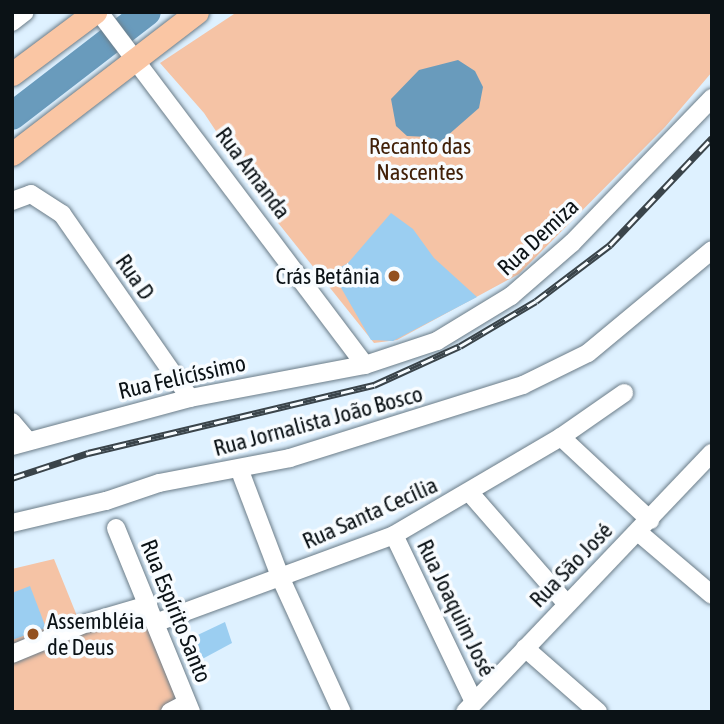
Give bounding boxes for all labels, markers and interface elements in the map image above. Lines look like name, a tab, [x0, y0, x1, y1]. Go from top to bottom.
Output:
street label: Rua Amanda	[210, 122, 296, 224]
park label: Recanto das Nascentes	[369, 132, 471, 186]
street label: Rua Demiza	[492, 193, 584, 281]
street label: Rua D	[110, 249, 160, 305]
place label: Crás Betânia	[276, 262, 380, 290]
marker: Crás Betânia	[386, 268, 402, 284]
street label: Rua Felicíssimo	[116, 349, 248, 405]
street label: Rua Jornalista João Bosco	[210, 380, 426, 462]
street label: Rua Santa Cecília	[298, 471, 442, 555]
street label: Rua São José	[524, 517, 618, 613]
street label: Rua Espírito Santo	[135, 535, 217, 687]
street label: Rua Joaquim José	[411, 535, 501, 681]
place label: Assembléia de Deus	[47, 607, 145, 661]
marker: Assembléia de Deus	[25, 626, 41, 642]

